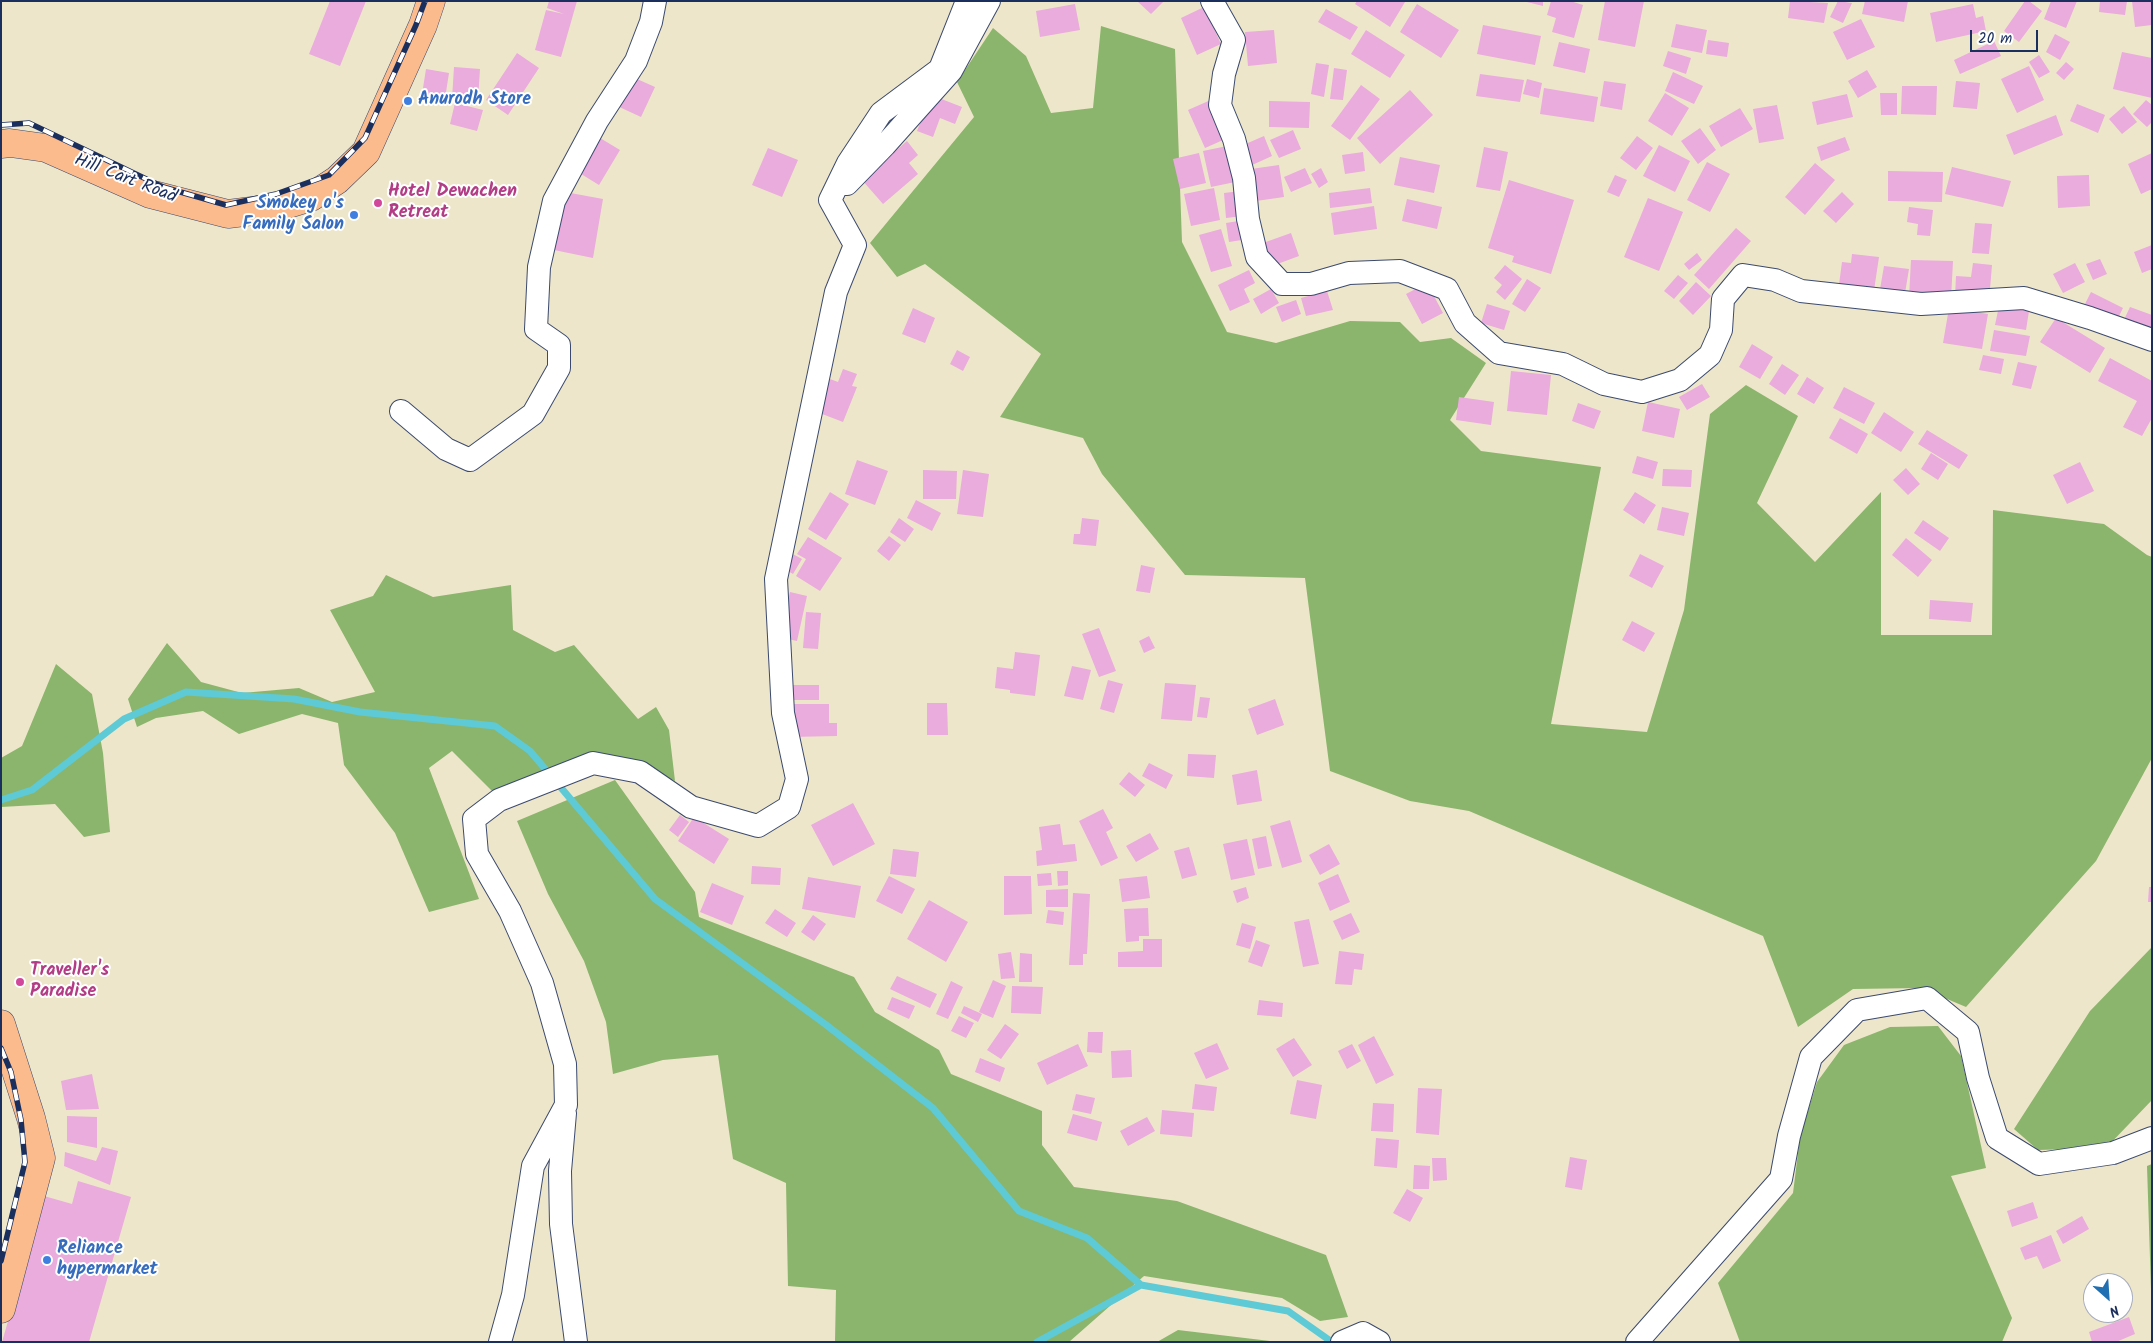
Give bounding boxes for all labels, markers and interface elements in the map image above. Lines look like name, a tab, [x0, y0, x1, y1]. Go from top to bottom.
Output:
scale bar	[1973, 20, 2040, 52]
text: 20 m	[1978, 27, 2012, 51]
place label: Anurodh Store	[418, 90, 531, 112]
marker: Anurodh Store	[402, 95, 414, 107]
street label: Hill Cart Road	[71, 151, 179, 209]
place label: Hotel Dewachen Retreat	[388, 182, 517, 224]
place label: Smokey o's Family Salon	[242, 194, 344, 236]
marker: Hotel Dewachen Retreat	[372, 197, 384, 209]
marker: Smokey o's Family Salon	[348, 209, 360, 221]
place label: Traveller's Paradise	[30, 961, 109, 1004]
marker: Traveller's Paradise	[14, 976, 26, 988]
place label: Reliance hypermarket	[57, 1239, 158, 1282]
marker: Reliance hypermarket	[41, 1254, 53, 1266]
north arrow	[2083, 1273, 2133, 1323]
text: N	[2105, 1299, 2123, 1322]

